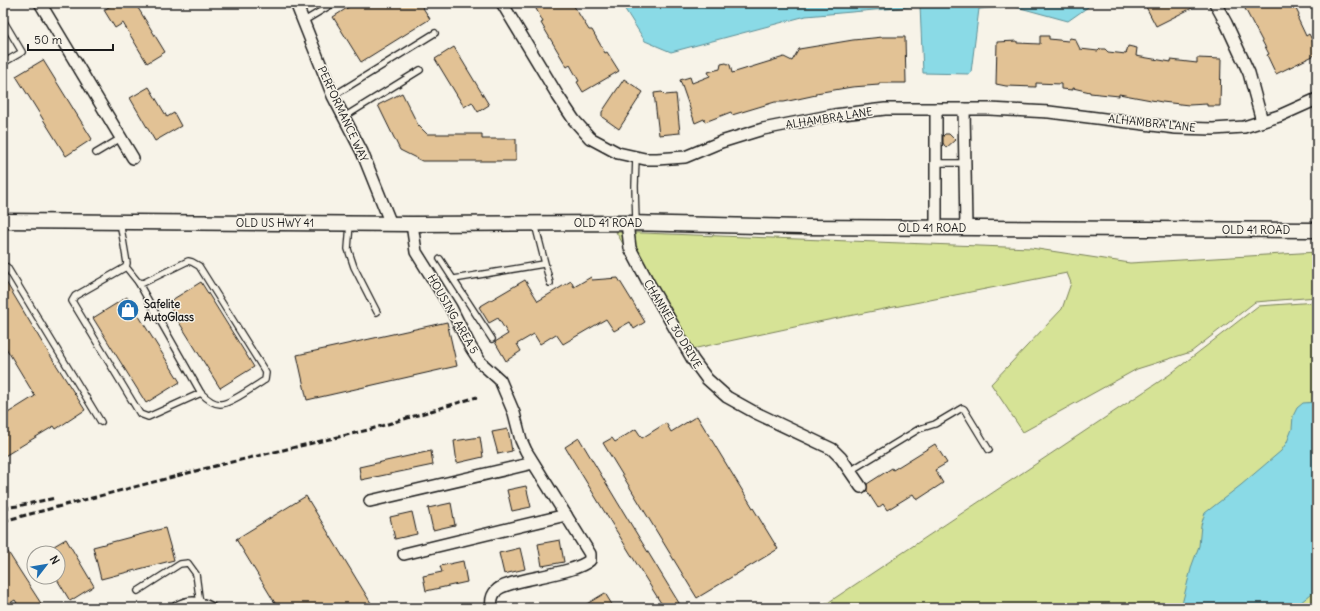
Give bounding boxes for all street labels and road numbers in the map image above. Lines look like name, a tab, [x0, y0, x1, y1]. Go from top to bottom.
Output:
street label: PERFORMANCE WAY	[315, 64, 371, 164]
street label: ALHAMBRA LANE	[784, 104, 874, 132]
street label: ALHAMBRA LANE	[1108, 111, 1196, 135]
street label: OLD US HWY 41	[236, 216, 314, 230]
street label: OLD 41 ROAD	[574, 216, 642, 230]
street label: OLD 41 ROAD	[898, 221, 966, 235]
street label: OLD 41 ROAD	[1222, 223, 1290, 237]
street label: HOUSING AREA 5	[425, 272, 481, 356]
street label: CHANNEL 30 DRIVE	[641, 277, 705, 371]

